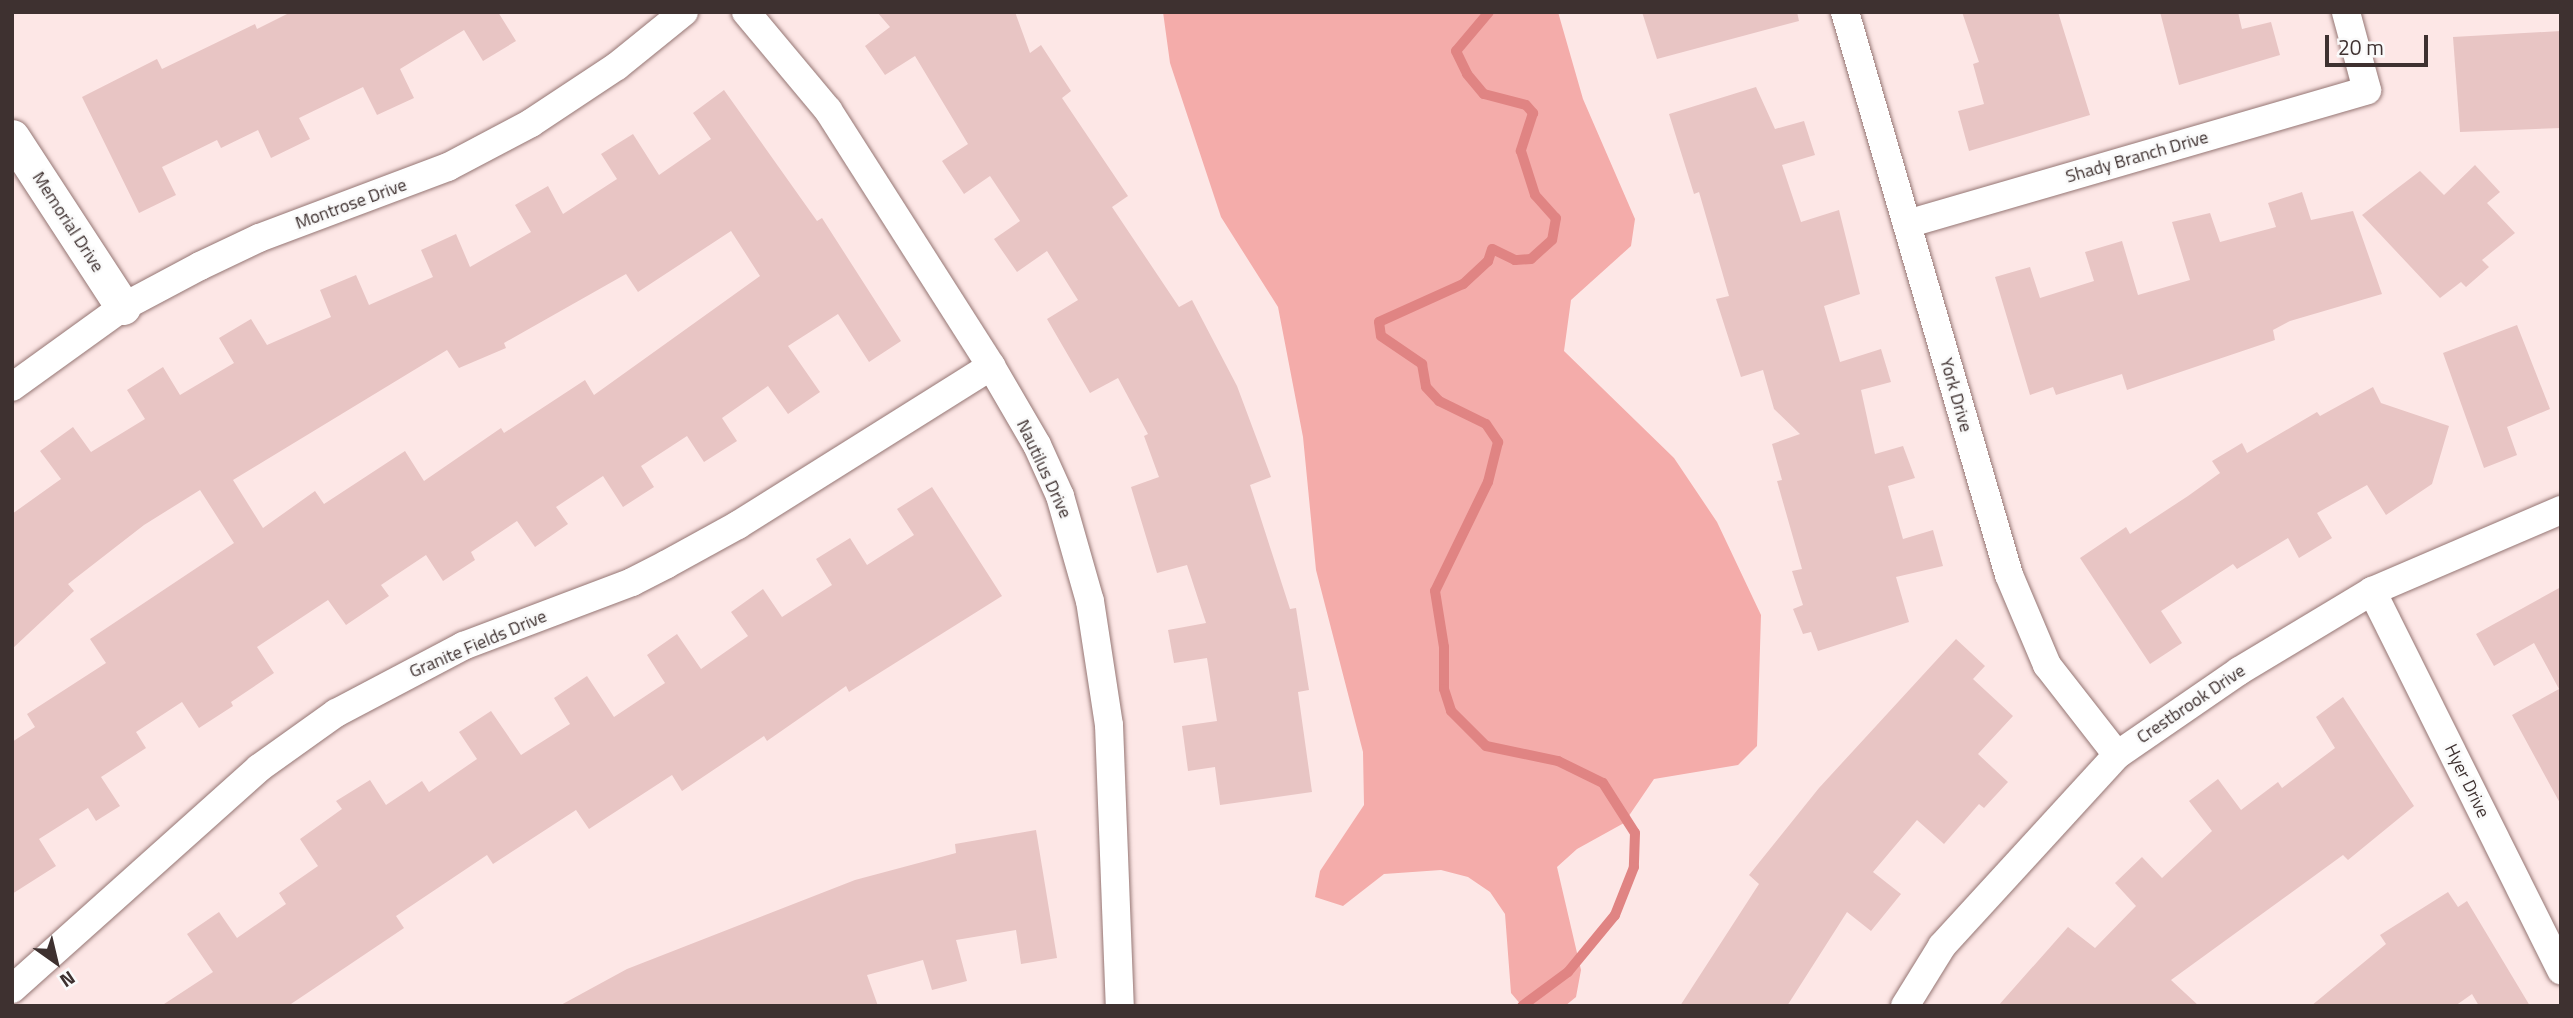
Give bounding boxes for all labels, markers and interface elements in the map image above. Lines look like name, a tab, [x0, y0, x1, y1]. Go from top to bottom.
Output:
scale bar	[2328, 21, 2431, 65]
text: 20 m	[2338, 31, 2384, 63]
street label: Shady Branch Drive	[2063, 126, 2211, 188]
street label: Memorial Drive	[28, 168, 108, 276]
street label: Montrose Drive	[292, 174, 410, 234]
street label: York Drive	[1935, 355, 1977, 435]
street label: Nautilus Drive	[1012, 416, 1076, 522]
street label: Granite Fields Drive	[406, 605, 550, 683]
street label: Crestbrook Drive	[2133, 660, 2249, 748]
street label: Hyer Drive	[2440, 741, 2494, 821]
north arrow	[21, 927, 91, 997]
text: N	[54, 964, 82, 996]

